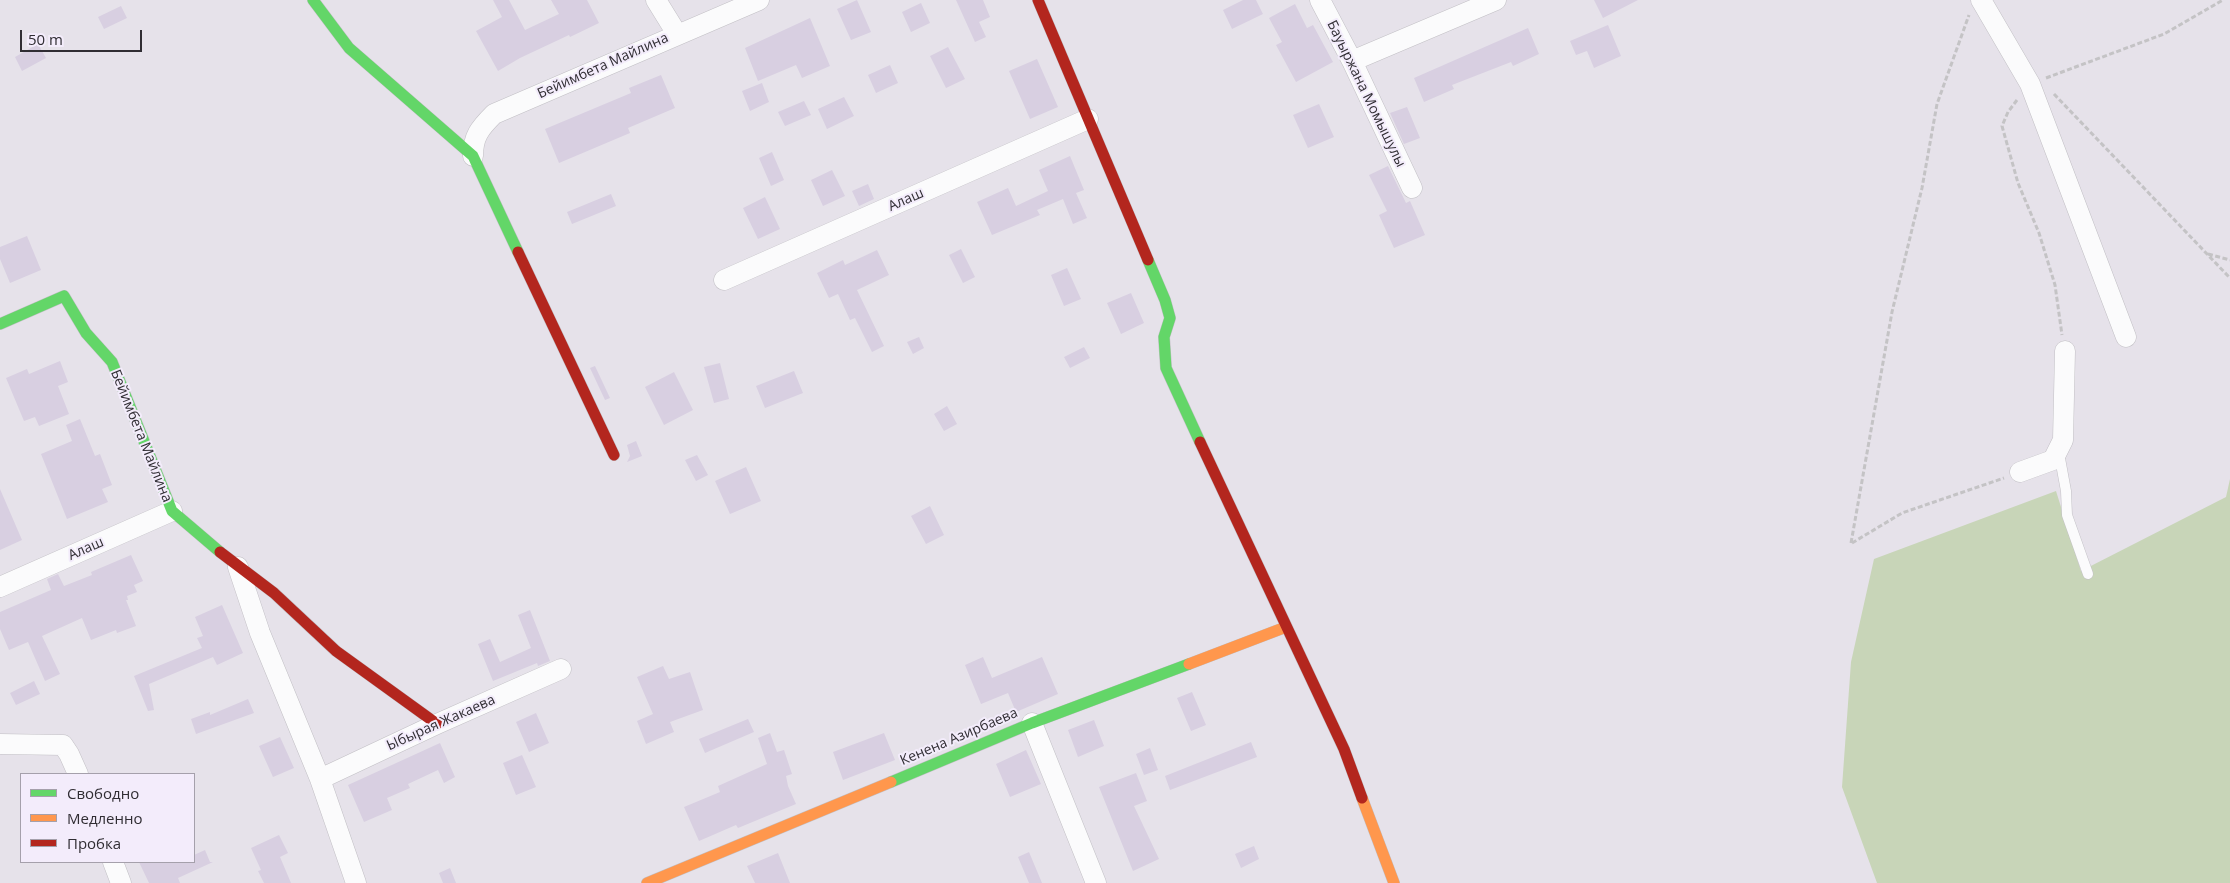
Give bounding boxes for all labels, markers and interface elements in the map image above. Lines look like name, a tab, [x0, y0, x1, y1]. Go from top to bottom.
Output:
street label: Бауыржана Момышулы	[1323, 18, 1409, 170]
scale bar	[22, 20, 145, 52]
text: 50 m	[28, 29, 63, 49]
street label: Бейимбета Майлина	[535, 30, 671, 102]
street label: Алаш	[886, 185, 926, 215]
street label: Бейимбета Майлина	[107, 367, 175, 505]
street label: Алаш	[66, 534, 106, 564]
street label: Ыбырая Жакаева	[384, 692, 498, 754]
street label: Кенена Азирбаева	[898, 705, 1020, 769]
legend	[20, 773, 195, 863]
text: Свободно	[67, 783, 139, 803]
text: Медленно	[67, 808, 143, 828]
text: Пробка	[67, 833, 121, 853]

